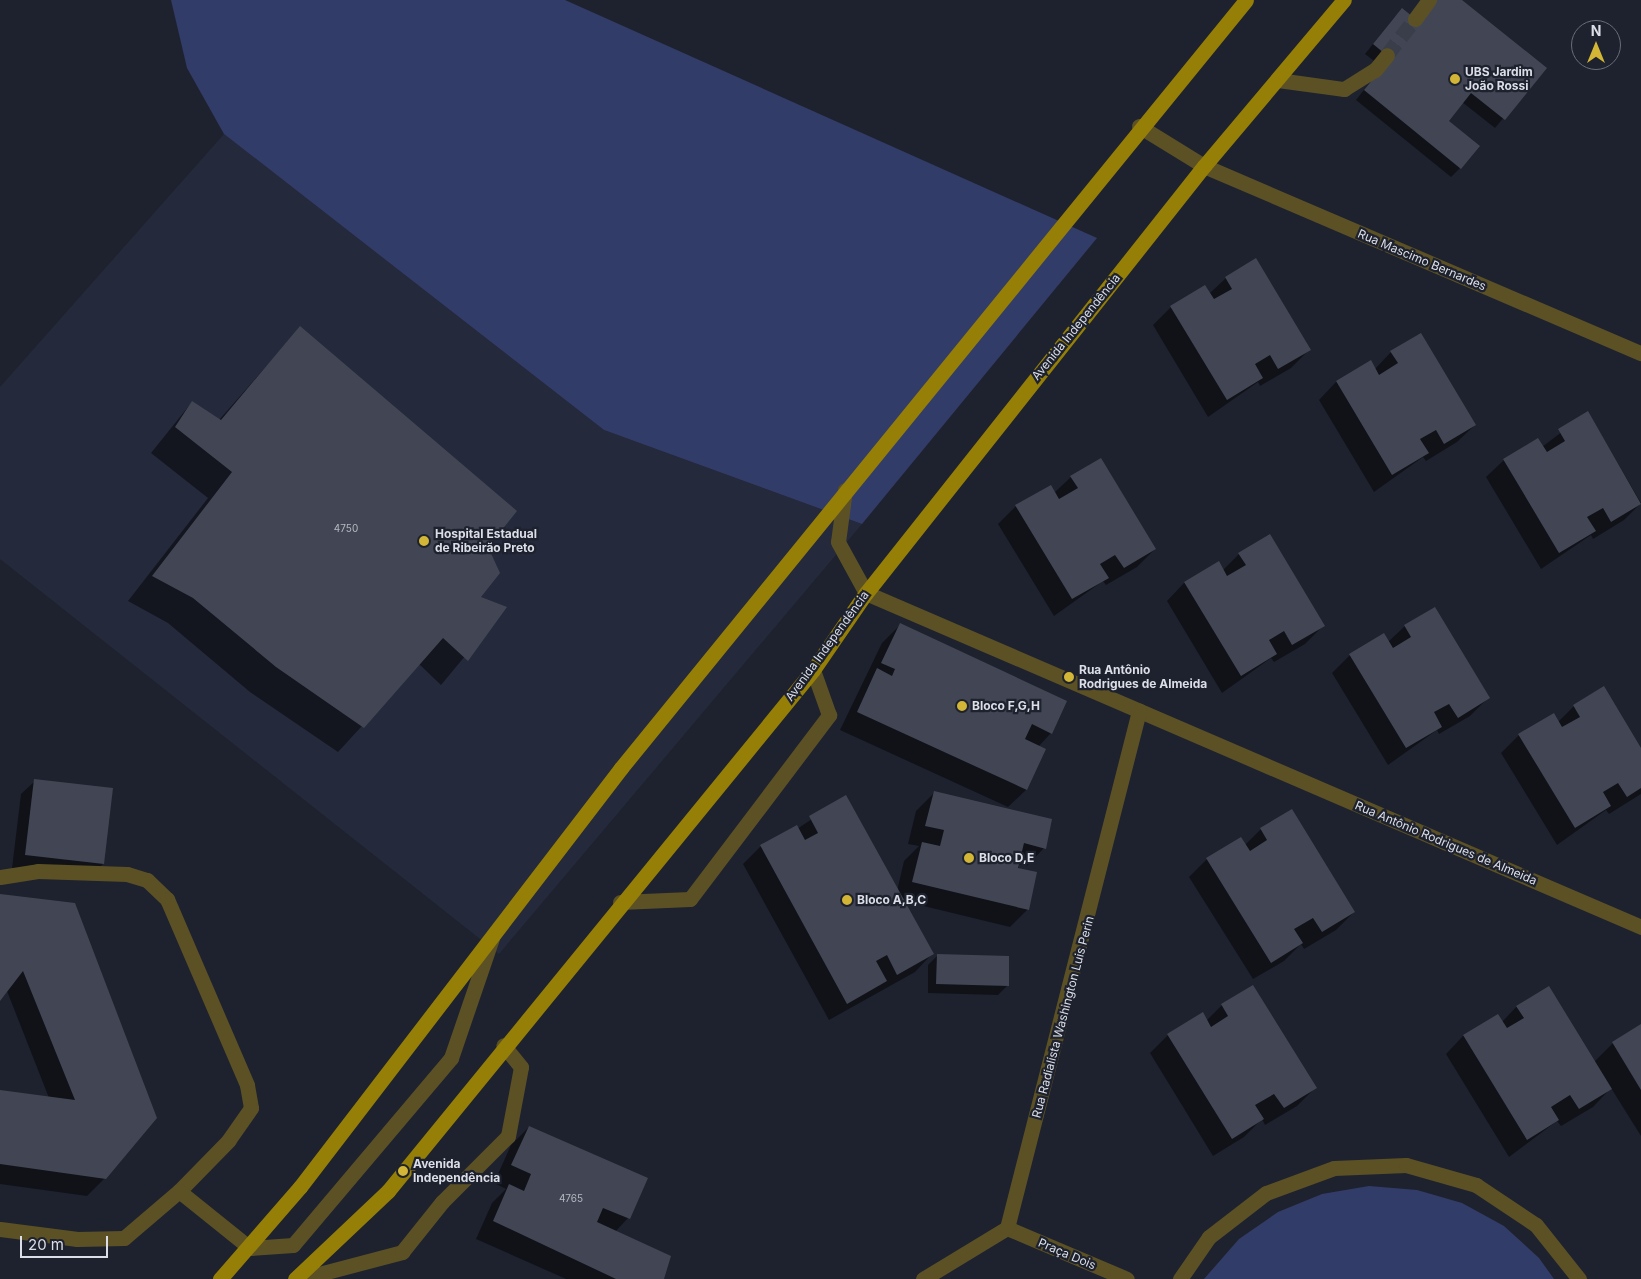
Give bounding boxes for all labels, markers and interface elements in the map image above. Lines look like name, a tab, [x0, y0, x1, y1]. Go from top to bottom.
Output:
north arrow	[1571, 20, 1621, 70]
text: N	[1591, 22, 1601, 39]
place label: UBS Jardim João Rossi	[1465, 65, 1533, 93]
marker: UBS Jardim João Rossi	[1449, 73, 1461, 85]
street label: Rua Mascimo Bernardes	[1356, 226, 1488, 294]
street label: Avenida Independência	[1029, 271, 1123, 383]
house number: 4750	[334, 523, 358, 535]
place label: Hospital Estadual de Ribeirão Preto	[435, 527, 537, 555]
marker: Hospital Estadual de Ribeirão Preto	[417, 534, 431, 548]
street label: Avenida Independência	[782, 588, 872, 704]
place label: Rua Antônio Rodrigues de Almeida	[1079, 663, 1207, 691]
marker: Rua Antônio Rodrigues de Almeida	[1063, 671, 1075, 683]
place label: Bloco F,G,H	[972, 699, 1040, 713]
marker: Bloco F,G,H	[956, 700, 968, 712]
street label: Rua Antônio Rodrigues de Almeida	[1353, 798, 1539, 888]
place label: Bloco D,E	[979, 851, 1034, 865]
marker: Bloco D,E	[963, 852, 975, 864]
place label: Bloco A,B,C	[857, 893, 926, 907]
marker: Bloco A,B,C	[841, 894, 853, 906]
street label: Rua Radialista Washington Luis Perin	[1029, 914, 1097, 1120]
place label: Avenida Independência	[413, 1157, 500, 1185]
marker: Avenida Independência	[397, 1165, 409, 1177]
house number: 4765	[559, 1193, 583, 1205]
scale bar	[22, 1226, 110, 1258]
text: 20 m	[28, 1235, 64, 1254]
street label: Praça Dois	[1036, 1235, 1098, 1273]

